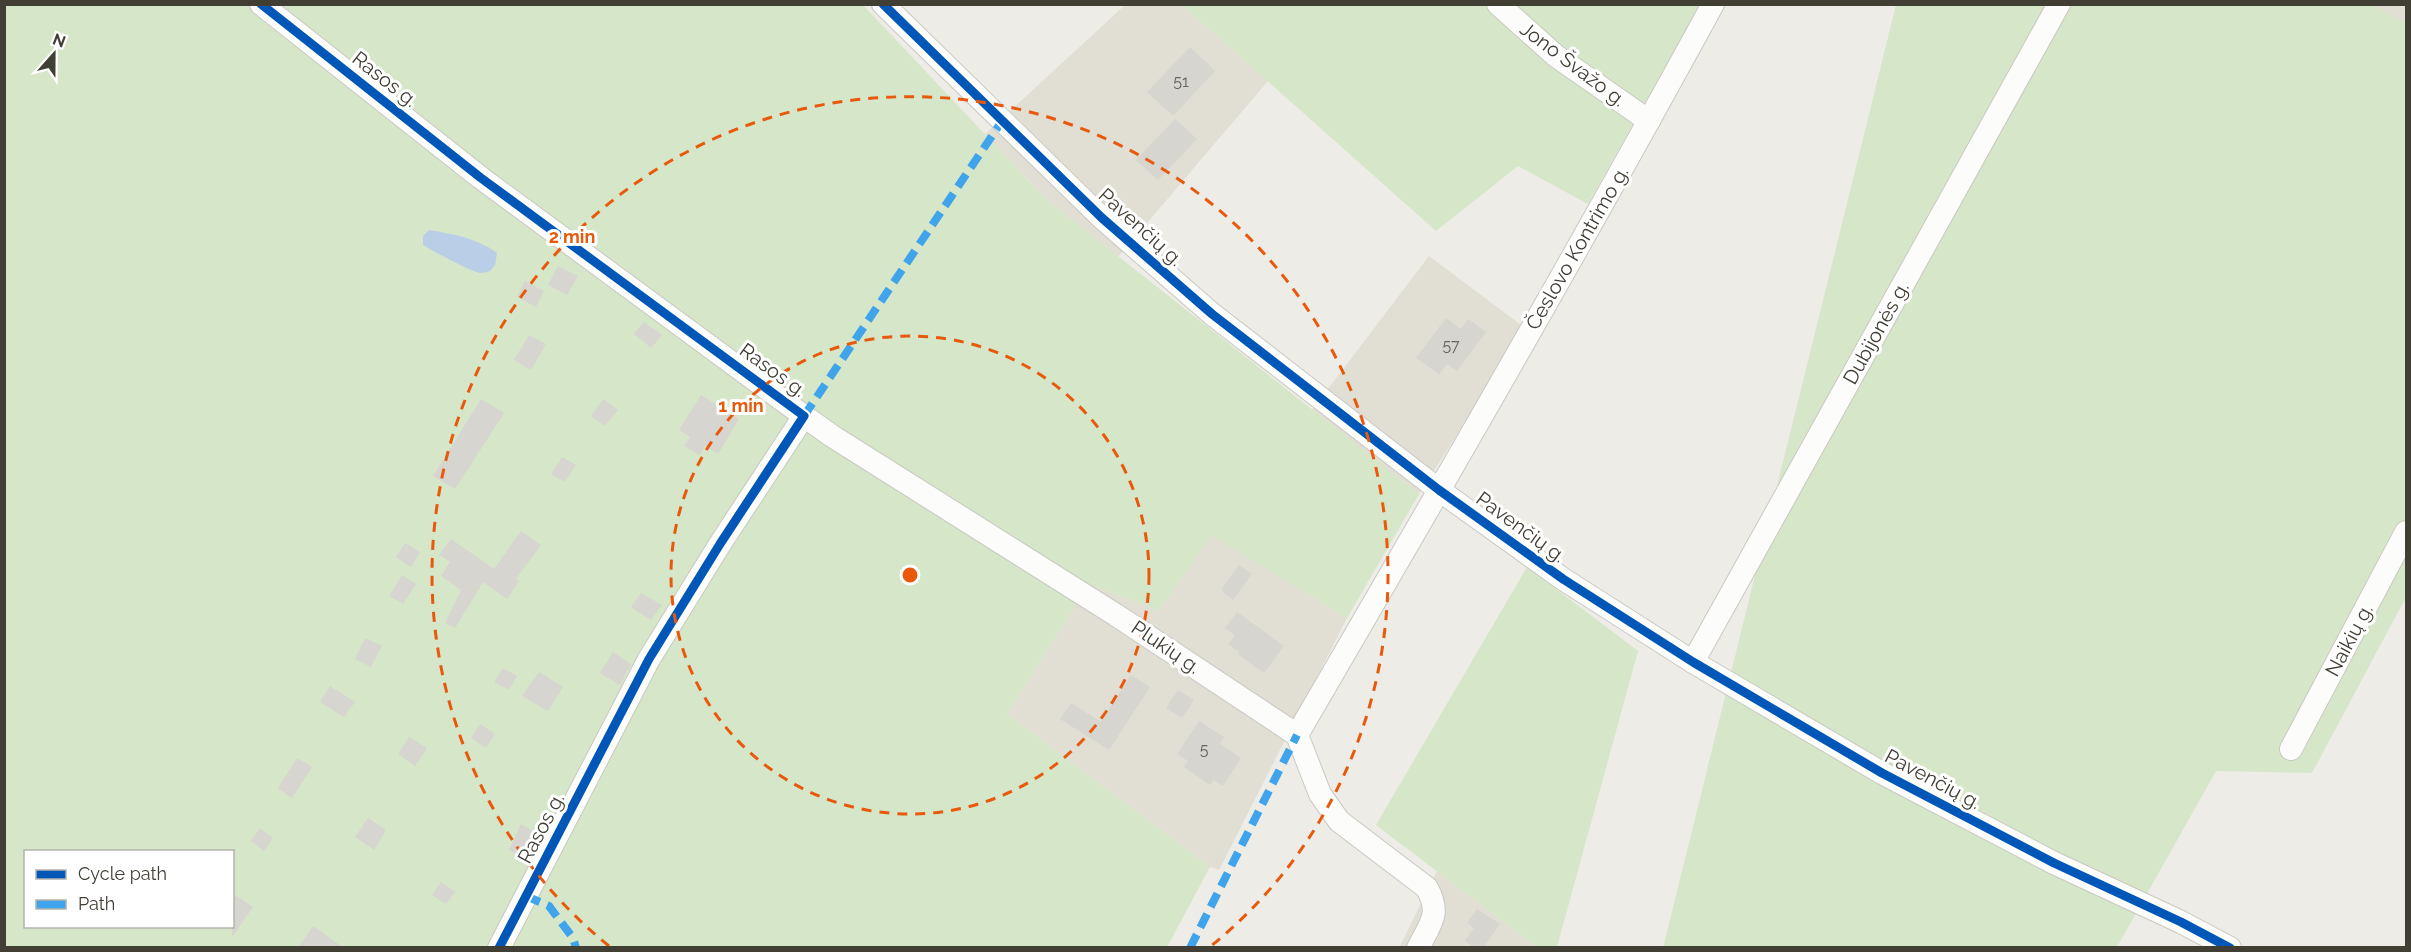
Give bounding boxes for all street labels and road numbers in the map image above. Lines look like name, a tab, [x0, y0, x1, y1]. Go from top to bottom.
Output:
street label: Jono Švažo g.	[1516, 16, 1631, 111]
street label: Rasos g.	[348, 46, 422, 112]
street label: Česlovo Kontrimo g.	[1520, 162, 1634, 334]
street label: Pavenčių g.	[1094, 183, 1188, 271]
street label: Dubijonės g.	[1838, 278, 1914, 388]
street label: Rasos g.	[735, 338, 811, 402]
street label: Pavenčių g.	[1471, 486, 1571, 568]
street label: Naikių g.	[2320, 600, 2378, 680]
street label: Plukių g.	[1127, 615, 1205, 679]
street label: Pavenčių g.	[1881, 744, 1985, 814]
street label: Rasos g.	[512, 789, 570, 867]

